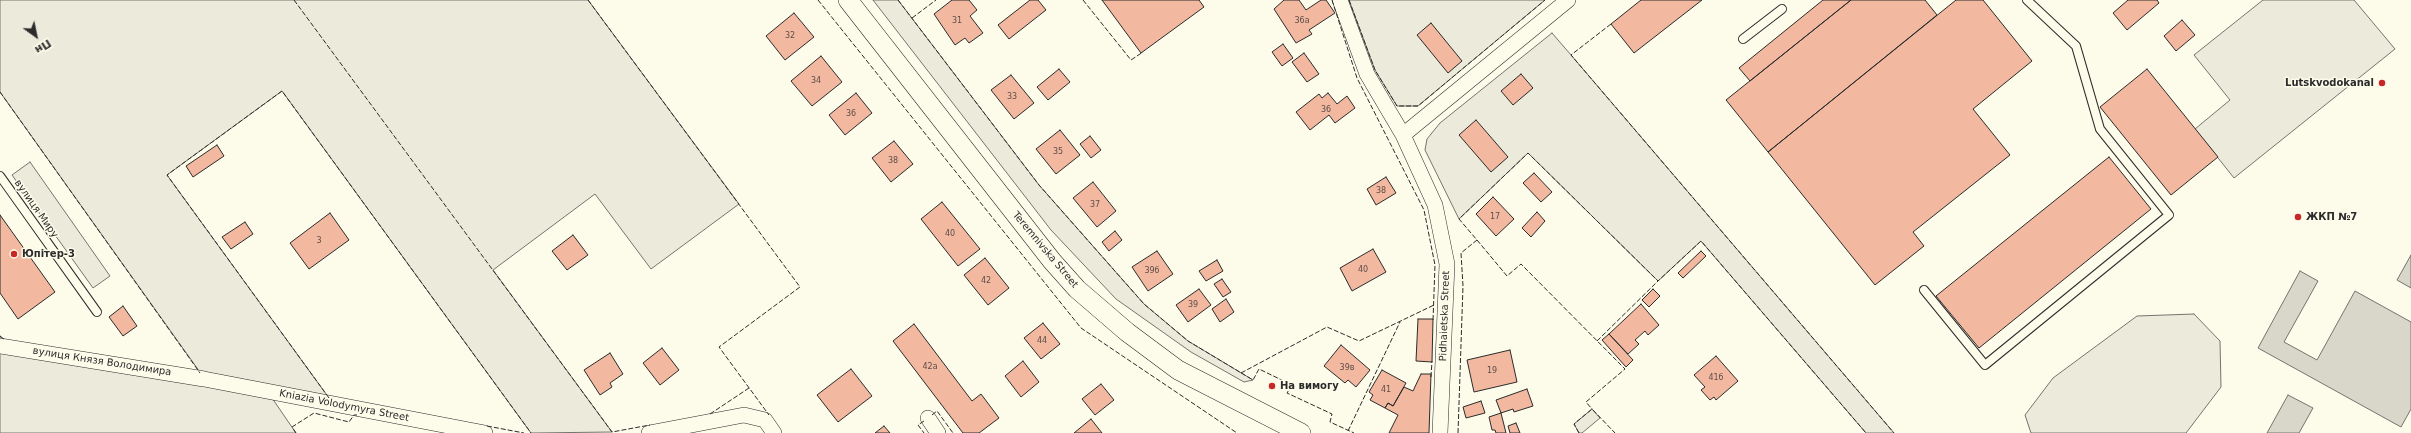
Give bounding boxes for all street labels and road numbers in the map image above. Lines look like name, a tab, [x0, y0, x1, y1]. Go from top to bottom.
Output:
street label: вулиця Миру	[12, 178, 60, 240]
street label: Teremnivska Street	[1010, 209, 1080, 291]
street label: Pidhaietska Street	[1437, 270, 1453, 362]
street label: вулиця Князя Володимира	[32, 345, 172, 379]
street label: Kniazia Volodymyra Street	[278, 388, 410, 424]

